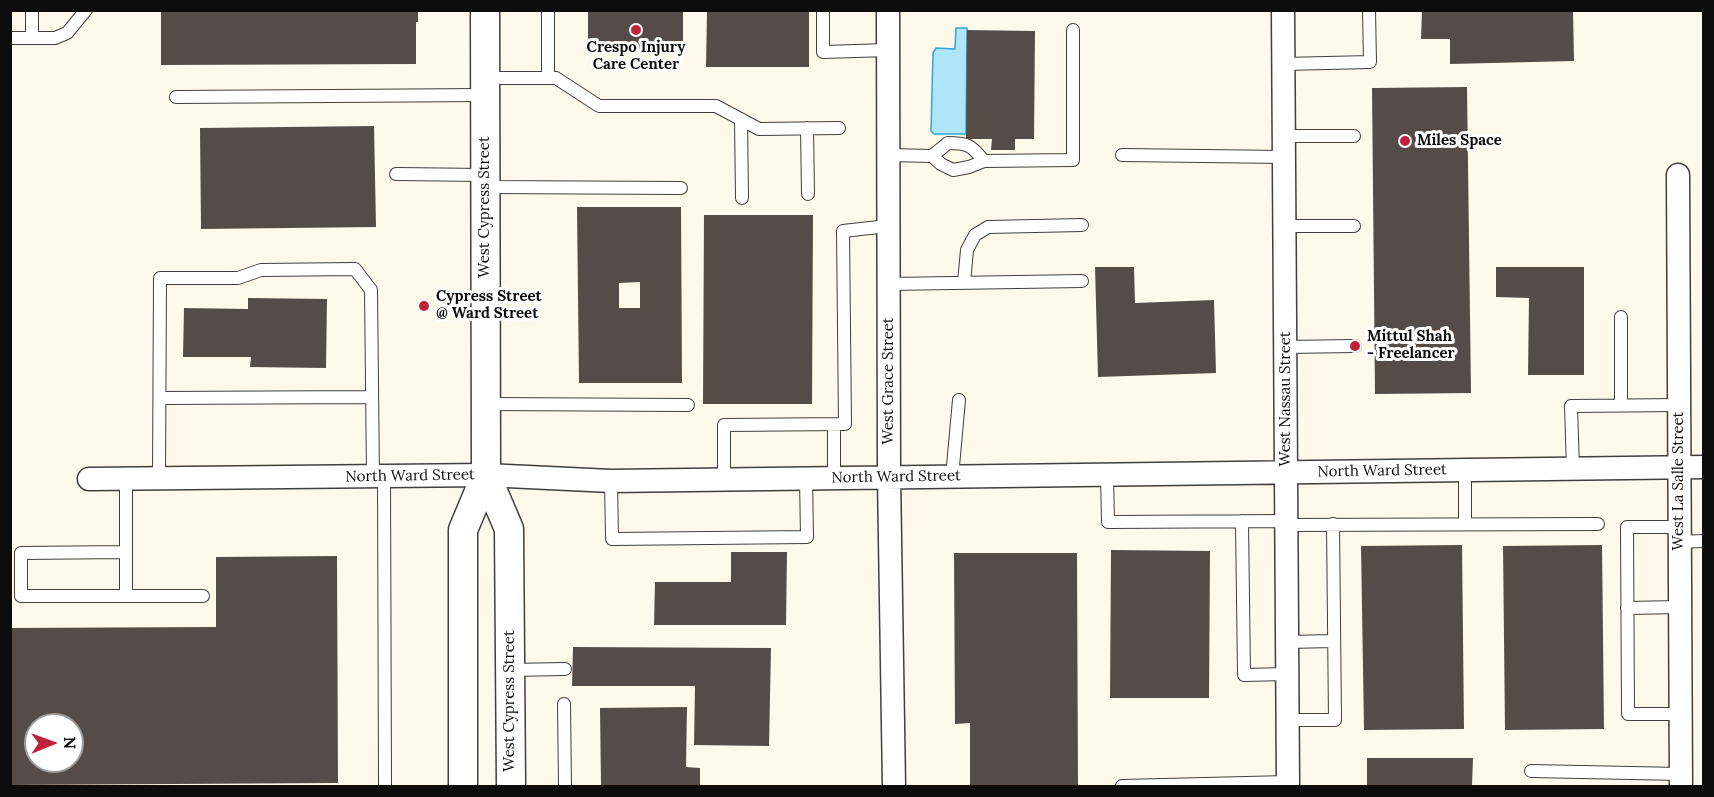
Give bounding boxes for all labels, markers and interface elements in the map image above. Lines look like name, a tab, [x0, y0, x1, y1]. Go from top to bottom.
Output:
marker: Crespo Injury Care Center	[629, 23, 643, 37]
place label: Crespo Injury Care Center	[587, 39, 685, 74]
place label: Miles Space	[1417, 132, 1502, 150]
marker: Miles Space	[1398, 134, 1412, 148]
street label: West Cypress Street	[476, 136, 494, 278]
place label: Cypress Street @ Ward Street	[436, 288, 542, 323]
marker: Cypress Street @ Ward Street	[417, 299, 431, 313]
street label: West Grace Street	[880, 317, 898, 445]
place label: Mittul Shah - Freelancer	[1367, 328, 1455, 363]
street label: West Nassau Street	[1277, 331, 1295, 467]
marker: Mittul Shah - Freelancer	[1348, 339, 1362, 353]
street label: West La Salle Street	[1670, 412, 1688, 550]
street label: North Ward Street	[1317, 461, 1447, 481]
street label: North Ward Street	[345, 466, 475, 486]
street label: North Ward Street	[831, 467, 961, 487]
street label: West Cypress Street	[501, 630, 519, 772]
north arrow	[24, 713, 84, 773]
text: N	[60, 736, 80, 749]

